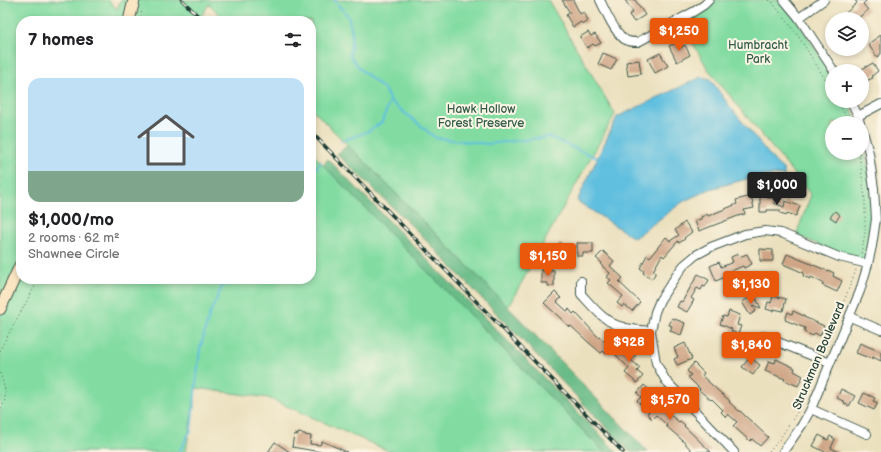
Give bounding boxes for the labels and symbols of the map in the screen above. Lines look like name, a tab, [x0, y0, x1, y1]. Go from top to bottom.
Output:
pin: $1,250	[646, 18, 712, 52]
park label: Humbracht Park	[728, 38, 788, 67]
park label: Hawk Hollow Forest Preserve	[438, 102, 524, 131]
pin: $1,000	[744, 172, 810, 206]
pin: $1,150	[515, 243, 581, 277]
pin: $1,130	[718, 271, 784, 305]
street label: Struckman Boulevard	[790, 300, 849, 412]
pin: $928	[605, 329, 653, 363]
pin: $1,840	[718, 332, 784, 366]
pin: $1,570	[637, 387, 703, 421]

